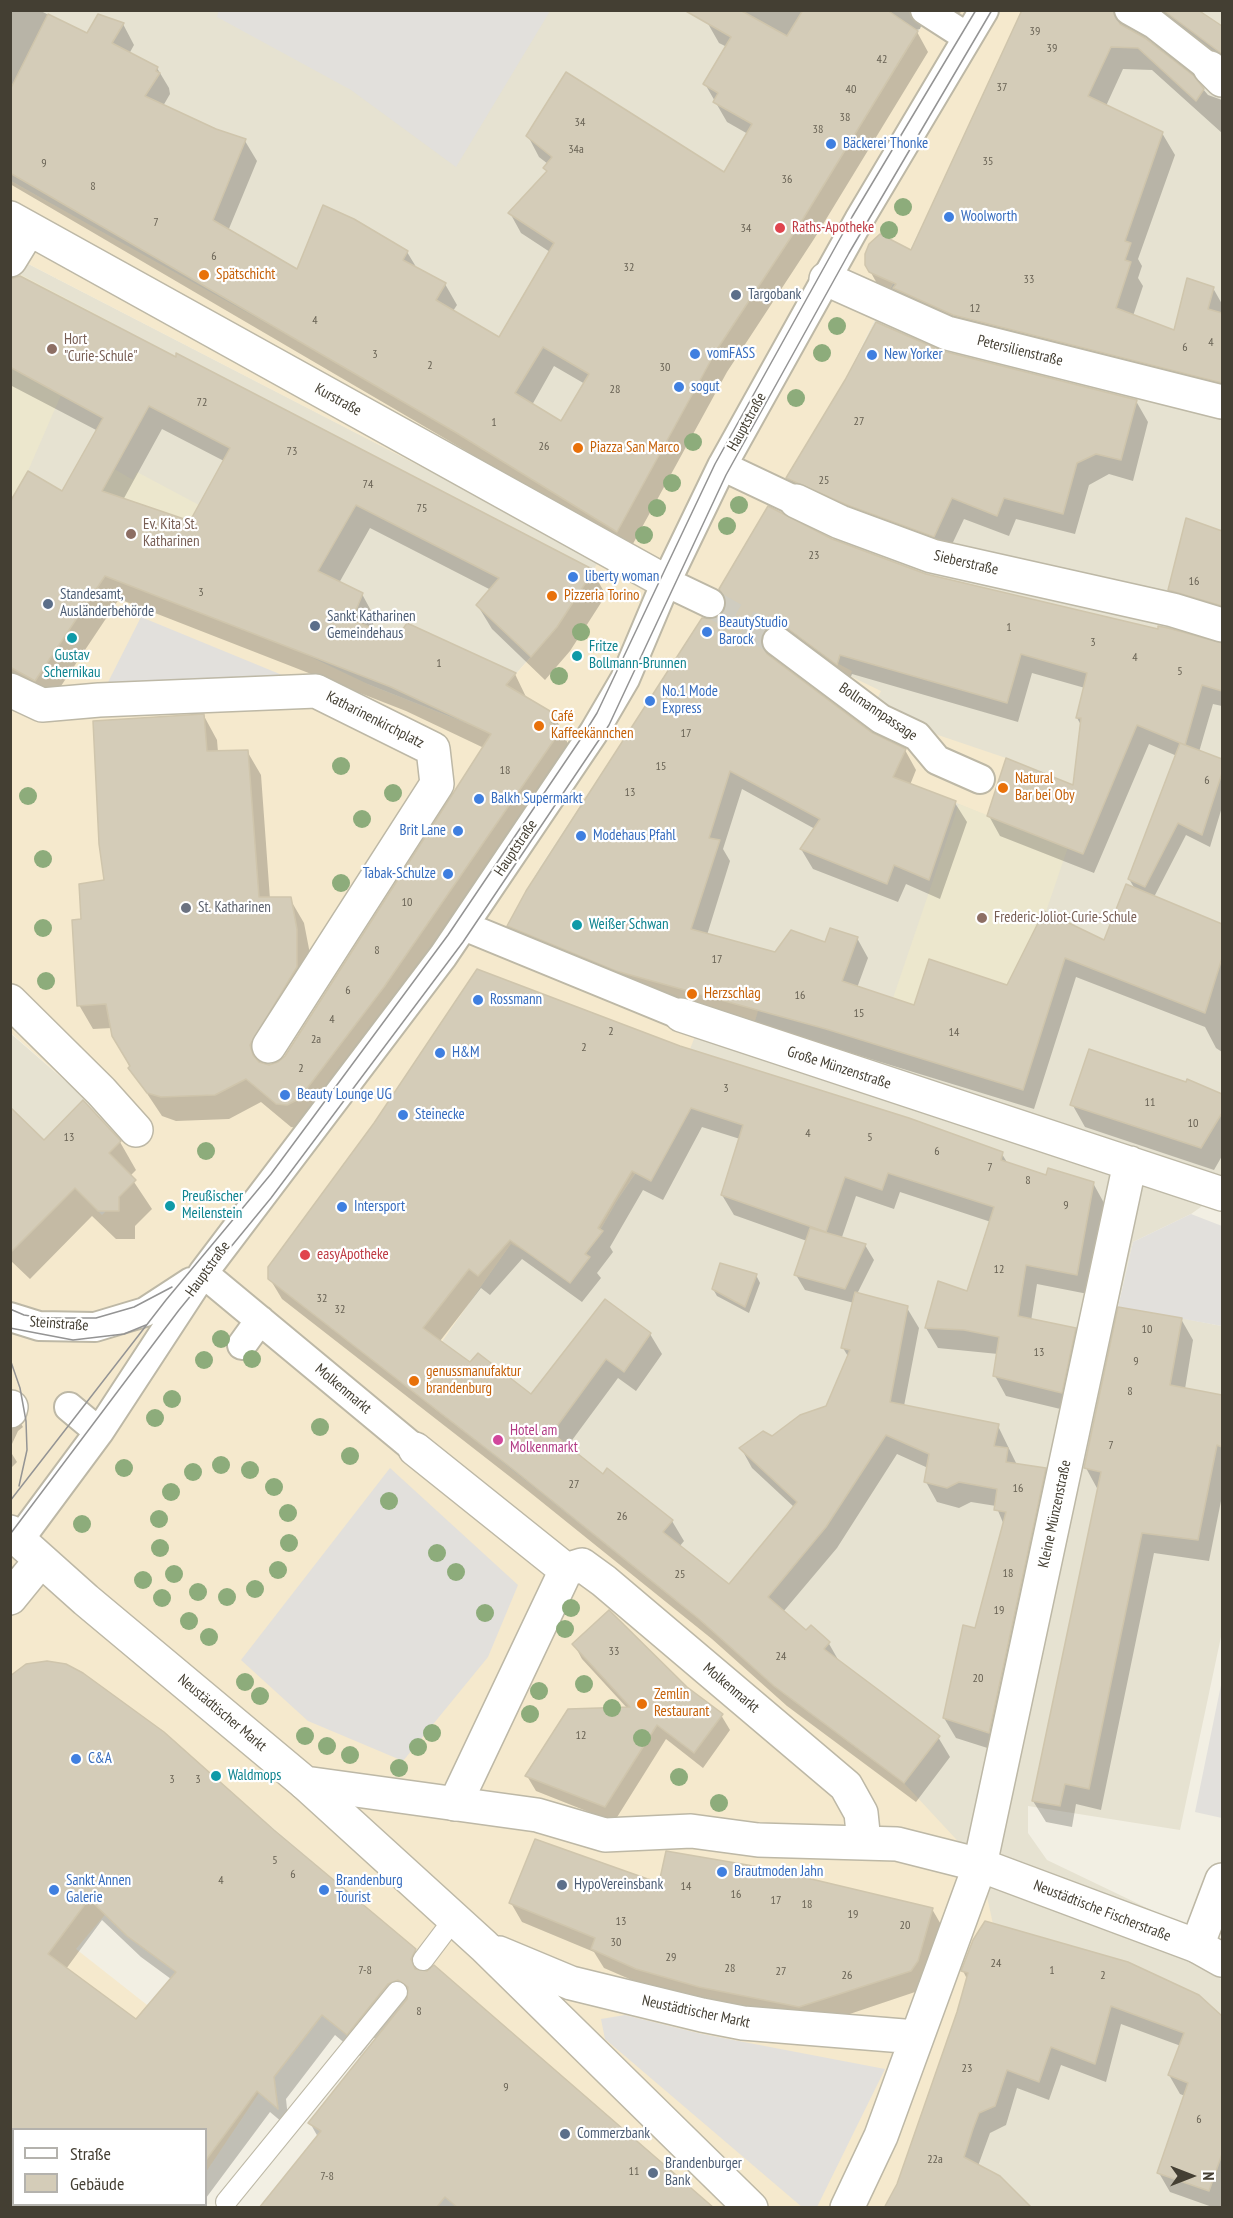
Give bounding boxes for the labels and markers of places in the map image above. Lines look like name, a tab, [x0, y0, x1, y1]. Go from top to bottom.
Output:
place label: Bäckerei Thonke	[843, 135, 928, 153]
marker: Bäckerei Thonke	[824, 137, 838, 151]
place label: Woolworth	[961, 208, 1017, 226]
marker: Woolworth	[942, 210, 956, 224]
place label: Raths-Apotheke	[792, 219, 874, 237]
marker: Raths-Apotheke	[773, 221, 787, 235]
place label: Spätschicht	[216, 266, 275, 284]
marker: Spätschicht	[197, 268, 211, 282]
place label: Targobank	[748, 286, 801, 304]
marker: Targobank	[729, 288, 743, 302]
place label: Hort "Curie-Schule"	[64, 331, 138, 366]
marker: Hort "Curie-Schule"	[45, 342, 59, 356]
place label: vomFASS	[707, 345, 755, 363]
place label: New Yorker	[884, 346, 942, 364]
marker: vomFASS	[688, 347, 702, 361]
marker: New Yorker	[865, 348, 879, 362]
place label: sogut	[691, 378, 720, 396]
marker: sogut	[672, 380, 686, 394]
place label: Piazza San Marco	[590, 439, 679, 457]
marker: Piazza San Marco	[571, 441, 585, 455]
place label: Ev. Kita St. Katharinen	[143, 516, 200, 551]
marker: Ev. Kita St. Katharinen	[124, 527, 138, 541]
place label: liberty woman	[585, 568, 659, 586]
marker: liberty woman	[566, 570, 580, 584]
place label: Standesamt, Ausländerbehörde	[60, 586, 154, 621]
place label: Pizzeria Torino	[564, 587, 639, 605]
marker: Pizzeria Torino	[545, 589, 559, 603]
marker: Standesamt, Ausländerbehörde	[41, 597, 55, 611]
place label: Sankt Katharinen Gemeindehaus	[327, 608, 416, 643]
place label: BeautyStudio Barock	[719, 614, 788, 649]
marker: Sankt Katharinen Gemeindehaus	[308, 619, 322, 633]
marker: BeautyStudio Barock	[700, 625, 714, 639]
marker: Gustav Schernikau	[65, 631, 79, 645]
place label: Fritze Bollmann-Brunnen	[589, 638, 686, 673]
place label: Gustav Schernikau	[44, 647, 100, 682]
marker: Fritze Bollmann-Brunnen	[570, 649, 584, 663]
place label: No.1 Mode Express	[662, 683, 718, 718]
marker: No.1 Mode Express	[643, 694, 657, 708]
place label: Café Kaffeekännchen	[551, 708, 634, 743]
marker: Café Kaffeekännchen	[532, 719, 546, 733]
place label: Natural Bar bei Oby	[1015, 770, 1075, 805]
marker: Natural Bar bei Oby	[996, 781, 1010, 795]
place label: Balkh Supermarkt	[491, 790, 583, 808]
marker: Balkh Supermarkt	[472, 792, 486, 806]
place label: Brit Lane	[399, 822, 446, 840]
marker: Brit Lane	[451, 824, 465, 838]
place label: Modehaus Pfahl	[593, 827, 676, 845]
marker: Modehaus Pfahl	[574, 829, 588, 843]
place label: Tabak-Schulze	[363, 865, 436, 883]
marker: Tabak-Schulze	[441, 867, 455, 881]
place label: St. Katharinen	[198, 899, 271, 917]
marker: St. Katharinen	[179, 901, 193, 915]
place label: Frederic-Joliot-Curie-Schule	[994, 909, 1137, 927]
marker: Frederic-Joliot-Curie-Schule	[975, 911, 989, 925]
place label: Weißer Schwan	[589, 916, 669, 934]
marker: Weißer Schwan	[570, 918, 584, 932]
place label: Herzschlag	[704, 985, 761, 1003]
marker: Herzschlag	[685, 987, 699, 1001]
place label: Rossmann	[490, 991, 542, 1009]
marker: Rossmann	[471, 993, 485, 1007]
place label: H&M	[452, 1044, 479, 1062]
marker: H&M	[433, 1046, 447, 1060]
place label: Beauty Lounge UG	[297, 1086, 392, 1104]
marker: Beauty Lounge UG	[278, 1088, 292, 1102]
place label: Steinecke	[415, 1106, 465, 1124]
marker: Steinecke	[396, 1108, 410, 1122]
place label: Preußischer Meilenstein	[182, 1188, 243, 1223]
place label: Intersport	[354, 1198, 405, 1216]
marker: Preußischer Meilenstein	[163, 1199, 177, 1213]
marker: Intersport	[335, 1200, 349, 1214]
place label: easyApotheke	[317, 1246, 389, 1264]
marker: easyApotheke	[298, 1248, 312, 1262]
place label: genussmanufaktur brandenburg	[426, 1363, 521, 1398]
marker: genussmanufaktur brandenburg	[407, 1374, 421, 1388]
place label: Hotel am Molkenmarkt	[510, 1422, 578, 1457]
marker: Hotel am Molkenmarkt	[491, 1433, 505, 1447]
place label: Zemlin Restaurant	[654, 1686, 709, 1721]
marker: Zemlin Restaurant	[635, 1697, 649, 1711]
place label: C&A	[88, 1750, 112, 1768]
marker: C&A	[69, 1752, 83, 1766]
place label: Waldmops	[228, 1767, 281, 1785]
marker: Waldmops	[209, 1769, 223, 1783]
place label: Brautmoden Jahn	[734, 1863, 823, 1881]
marker: Brautmoden Jahn	[715, 1865, 729, 1879]
place label: Sankt Annen Galerie	[66, 1872, 131, 1907]
place label: Brandenburg Tourist	[336, 1872, 403, 1907]
place label: HypoVereinsbank	[574, 1876, 663, 1894]
marker: HypoVereinsbank	[555, 1878, 569, 1892]
marker: Sankt Annen Galerie	[47, 1883, 61, 1897]
marker: Brandenburg Tourist	[317, 1883, 331, 1897]
place label: Commerzbank	[577, 2125, 650, 2143]
marker: Commerzbank	[558, 2127, 572, 2141]
place label: Brandenburger Bank	[665, 2155, 742, 2190]
marker: Brandenburger Bank	[646, 2166, 660, 2180]

